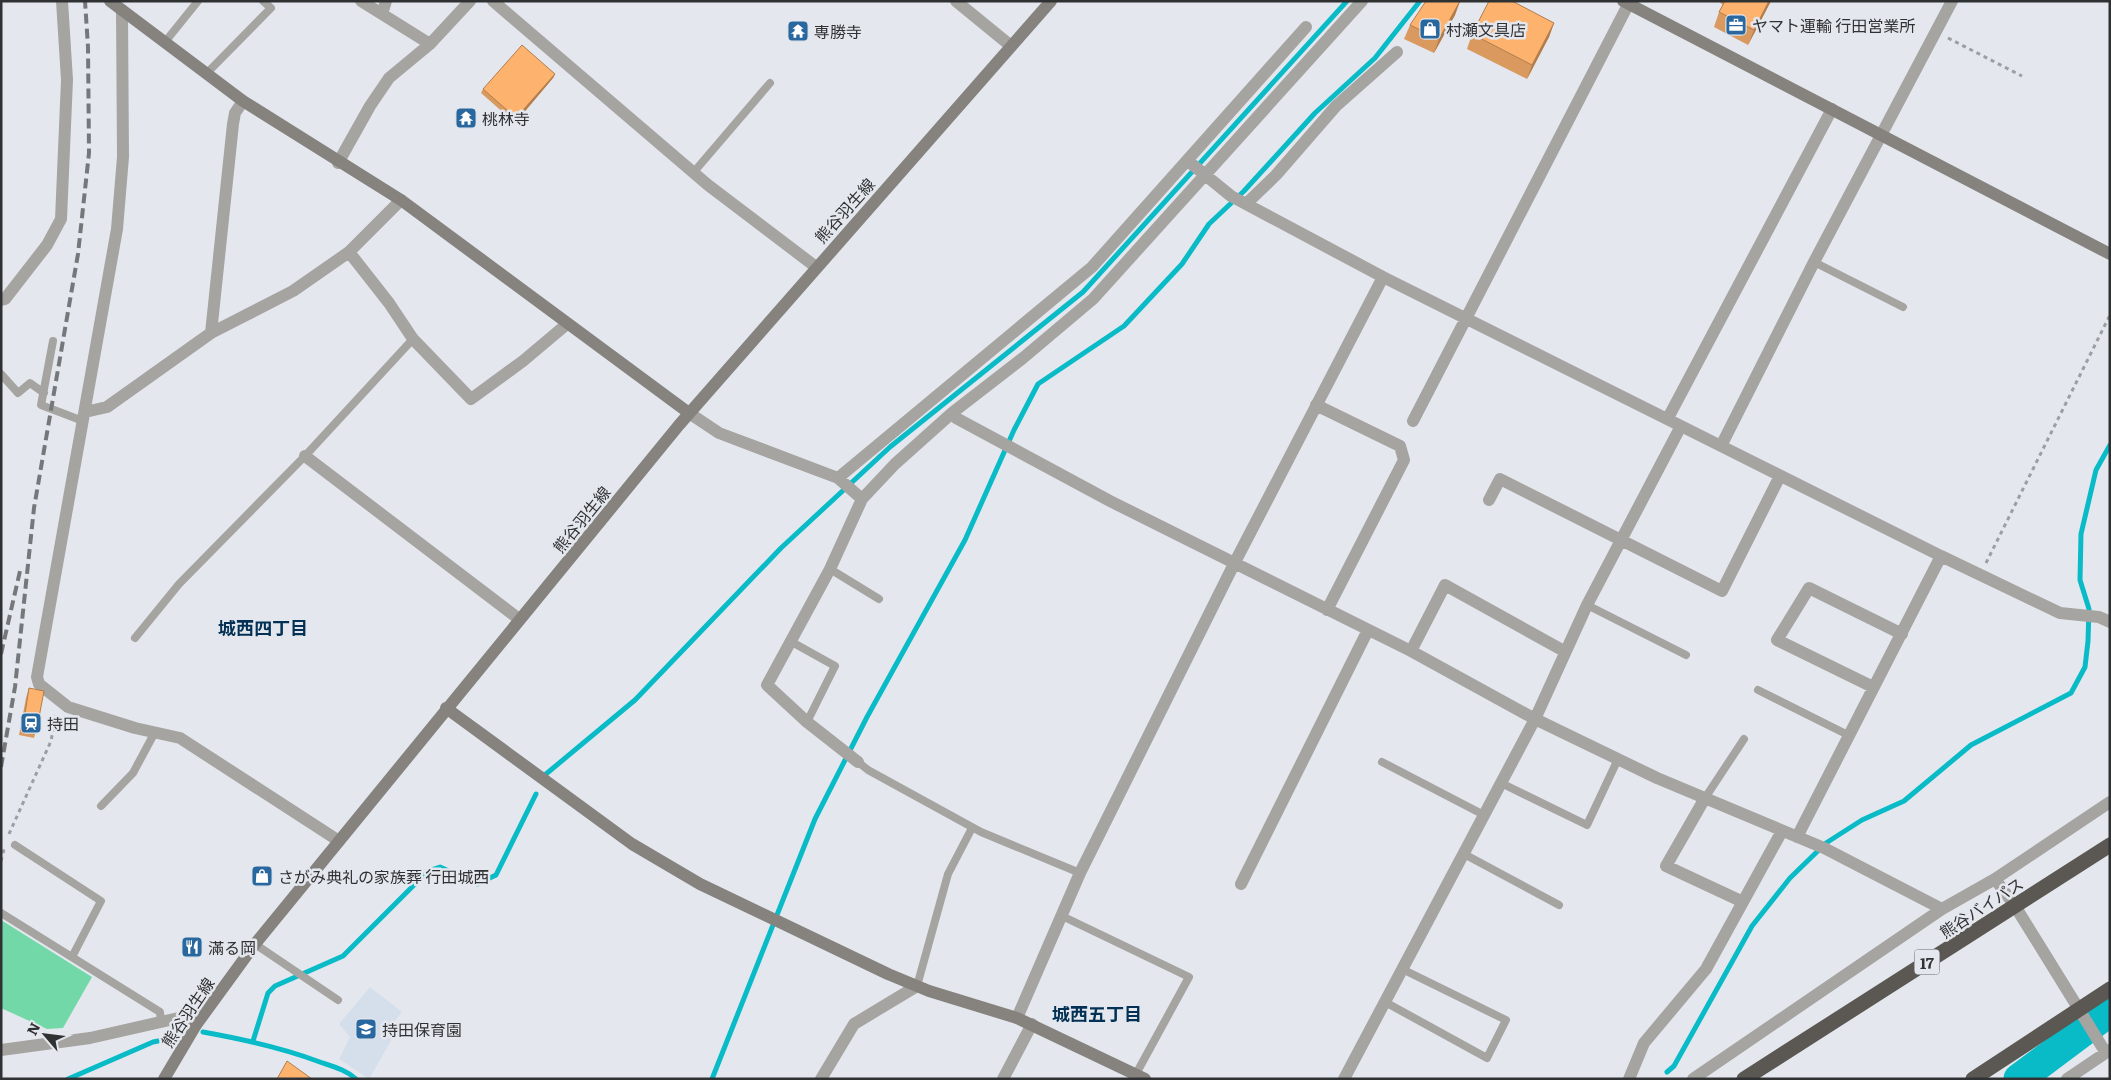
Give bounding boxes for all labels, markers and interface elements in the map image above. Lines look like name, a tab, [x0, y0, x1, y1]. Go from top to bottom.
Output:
office icon: ヤマト運輸 行田営業所	[1724, 13, 1748, 37]
place label: ヤマト運輸 行田営業所	[1752, 13, 1915, 37]
shop icon: 村瀬文具店	[1418, 17, 1442, 41]
place label: 村瀬文具店	[1446, 17, 1526, 41]
temple icon: 専勝寺	[786, 19, 810, 43]
place label: 専勝寺	[814, 19, 862, 43]
temple icon: 桃林寺	[454, 106, 478, 130]
place label: 桃林寺	[482, 106, 530, 130]
street label: 熊谷羽生線	[808, 172, 880, 248]
street label: 熊谷羽生線	[546, 480, 616, 558]
district label: 城西四丁目	[218, 614, 308, 641]
station icon: 持田	[19, 711, 43, 735]
place label: 持田	[47, 711, 79, 735]
shop icon: さがみ典礼の家族葬 行田城西	[250, 864, 274, 888]
place label: さがみ典礼の家族葬 行田城西	[278, 864, 489, 888]
street label: 熊谷バイパス	[1934, 871, 2028, 943]
restaurant icon: 滿る岡	[180, 935, 204, 959]
place label: 滿る岡	[208, 935, 256, 959]
road number: 17	[1914, 950, 1940, 974]
street label: 熊谷羽生線	[155, 972, 219, 1052]
district label: 城西五丁目	[1052, 1000, 1142, 1027]
north arrow	[20, 1010, 70, 1060]
school or university icon: 持田保育園	[354, 1017, 378, 1041]
place label: 持田保育園	[382, 1017, 462, 1041]
text: N	[21, 1018, 44, 1038]

